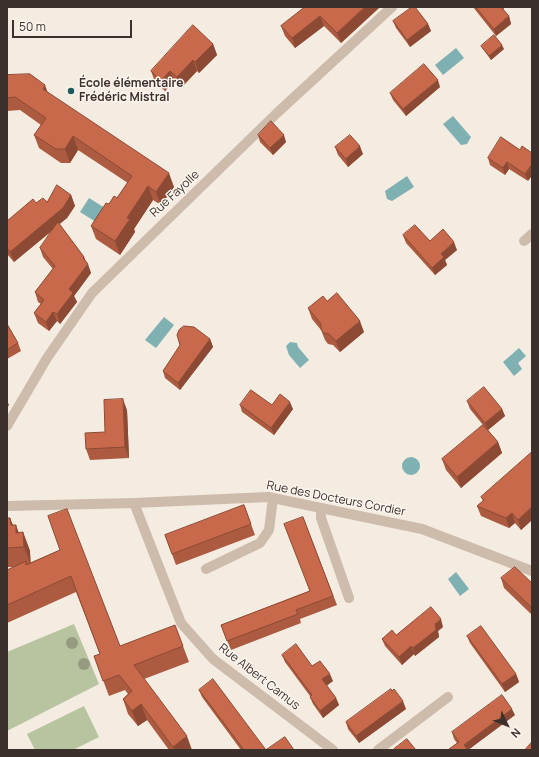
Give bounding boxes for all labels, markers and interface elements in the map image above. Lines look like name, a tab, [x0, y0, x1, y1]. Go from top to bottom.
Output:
scale bar	[14, 12, 134, 38]
text: 50 m	[19, 18, 46, 35]
place label: École élémentaire Frédéric Mistral	[79, 77, 183, 105]
marker: École élémentaire Frédéric Mistral	[66, 86, 76, 96]
street label: Rue Fayolle	[147, 168, 203, 220]
street label: Rue des Docteurs Cordier	[265, 478, 407, 520]
street label: Rue Albert Camus	[216, 641, 302, 713]
north arrow	[487, 705, 527, 745]
text: N	[508, 726, 524, 742]

